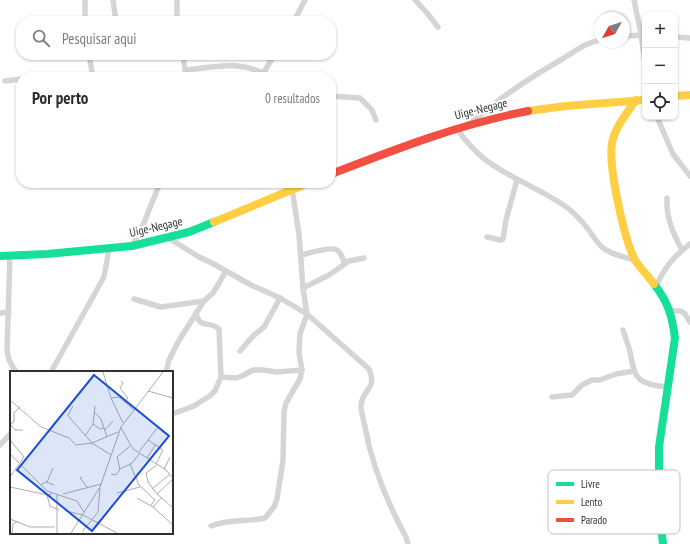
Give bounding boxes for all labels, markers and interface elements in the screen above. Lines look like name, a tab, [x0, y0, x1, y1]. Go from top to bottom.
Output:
north arrow	[594, 12, 630, 48]
map controls	[642, 12, 678, 120]
button: +	[642, 12, 678, 48]
search box	[16, 16, 336, 60]
icon: search	[30, 27, 52, 49]
text: Pesquisar aqui	[62, 29, 136, 48]
button: −	[642, 48, 678, 84]
button: locate	[642, 84, 678, 120]
text: Por perto	[32, 87, 88, 109]
text: 0 resultados	[265, 90, 320, 107]
street label: Uige-Negage	[453, 95, 509, 122]
street label: Uige-Negage	[128, 213, 184, 240]
inset map	[10, 371, 173, 534]
legend	[548, 470, 680, 534]
text: Livre	[581, 477, 600, 491]
text: Lento	[581, 495, 602, 509]
text: Parado	[581, 513, 607, 527]

